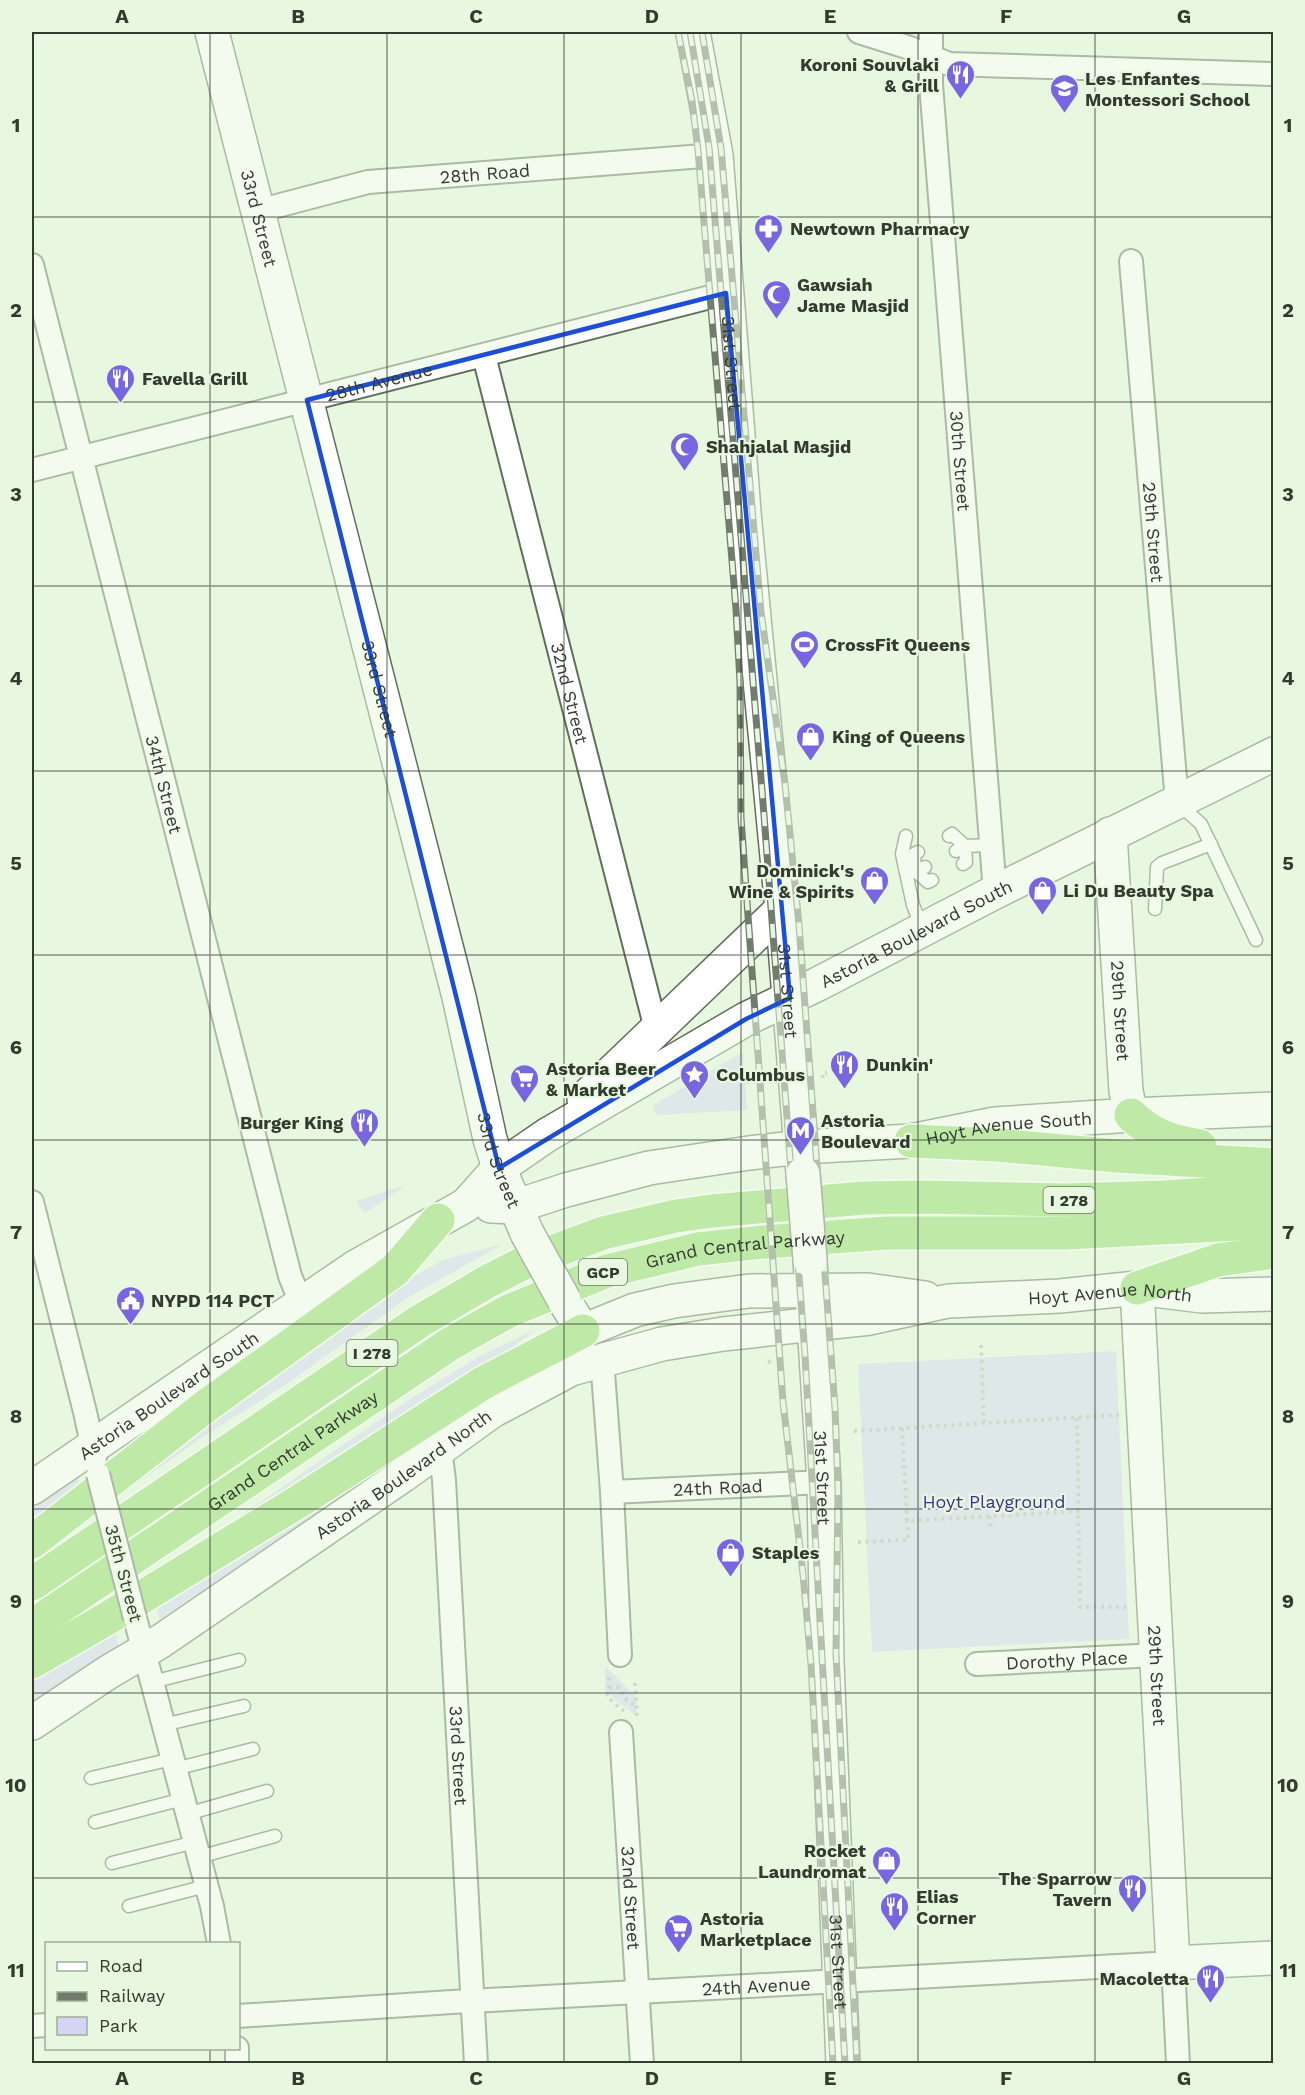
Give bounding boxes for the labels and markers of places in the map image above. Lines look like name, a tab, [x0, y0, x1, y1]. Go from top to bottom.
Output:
place label: Koroni Souvlaki & Grill	[800, 54, 939, 96]
restaurant icon: Koroni Souvlaki & Grill	[944, 58, 976, 100]
place label: Les Enfantes Montessori School	[1085, 68, 1250, 110]
school or university icon: Les Enfantes Montessori School	[1048, 72, 1080, 114]
pharmacy icon: Newtown Pharmacy	[753, 212, 785, 254]
place label: Newtown Pharmacy	[790, 218, 970, 239]
place label: Gawsiah Jame Masjid	[797, 274, 909, 316]
mosque icon: Gawsiah Jame Masjid	[760, 278, 792, 320]
restaurant icon: Favella Grill	[105, 362, 137, 404]
place label: Favella Grill	[142, 368, 248, 389]
mosque icon: Shahjalal Masjid	[669, 430, 701, 472]
place label: Shahjalal Masjid	[706, 436, 851, 457]
sports icon: CrossFit Queens	[788, 628, 820, 670]
place label: CrossFit Queens	[825, 634, 970, 655]
shop icon: King of Queens	[795, 720, 827, 762]
place label: King of Queens	[832, 726, 966, 747]
place label: Dominick's Wine & Spirits	[729, 860, 854, 902]
shop icon: Dominick's Wine & Spirits	[859, 864, 891, 906]
shop icon: Li Du Beauty Spa	[1026, 874, 1058, 916]
place label: Li Du Beauty Spa	[1063, 880, 1214, 901]
restaurant icon: Dunkin'	[829, 1048, 861, 1090]
place label: Dunkin'	[866, 1054, 933, 1075]
place label: Astoria Beer & Market	[546, 1058, 656, 1100]
place icon: Columbus	[679, 1058, 711, 1100]
supermarket icon: Astoria Beer & Market	[509, 1062, 541, 1104]
place label: Columbus	[716, 1064, 805, 1085]
restaurant icon: Burger King	[348, 1106, 380, 1148]
place label: Astoria Boulevard	[821, 1110, 911, 1152]
place label: Burger King	[240, 1112, 344, 1133]
metro station icon: Astoria Boulevard	[784, 1114, 816, 1156]
public building icon: NYPD 114 PCT	[114, 1284, 146, 1326]
place label: NYPD 114 PCT	[151, 1290, 275, 1311]
shop icon: Staples	[715, 1536, 747, 1578]
place label: Staples	[752, 1542, 820, 1563]
place label: Rocket Laundromat	[758, 1840, 866, 1882]
shop icon: Rocket Laundromat	[871, 1844, 903, 1886]
place label: The Sparrow Tavern	[998, 1868, 1113, 1910]
restaurant icon: The Sparrow Tavern	[1117, 1872, 1149, 1914]
place label: Elias Corner	[916, 1886, 976, 1928]
restaurant icon: Elias Corner	[879, 1890, 911, 1932]
place label: Astoria Marketplace	[700, 1908, 812, 1950]
supermarket icon: Astoria Marketplace	[663, 1912, 695, 1954]
restaurant icon: Macoletta	[1194, 1962, 1226, 2004]
place label: Macoletta	[1099, 1968, 1190, 1989]

